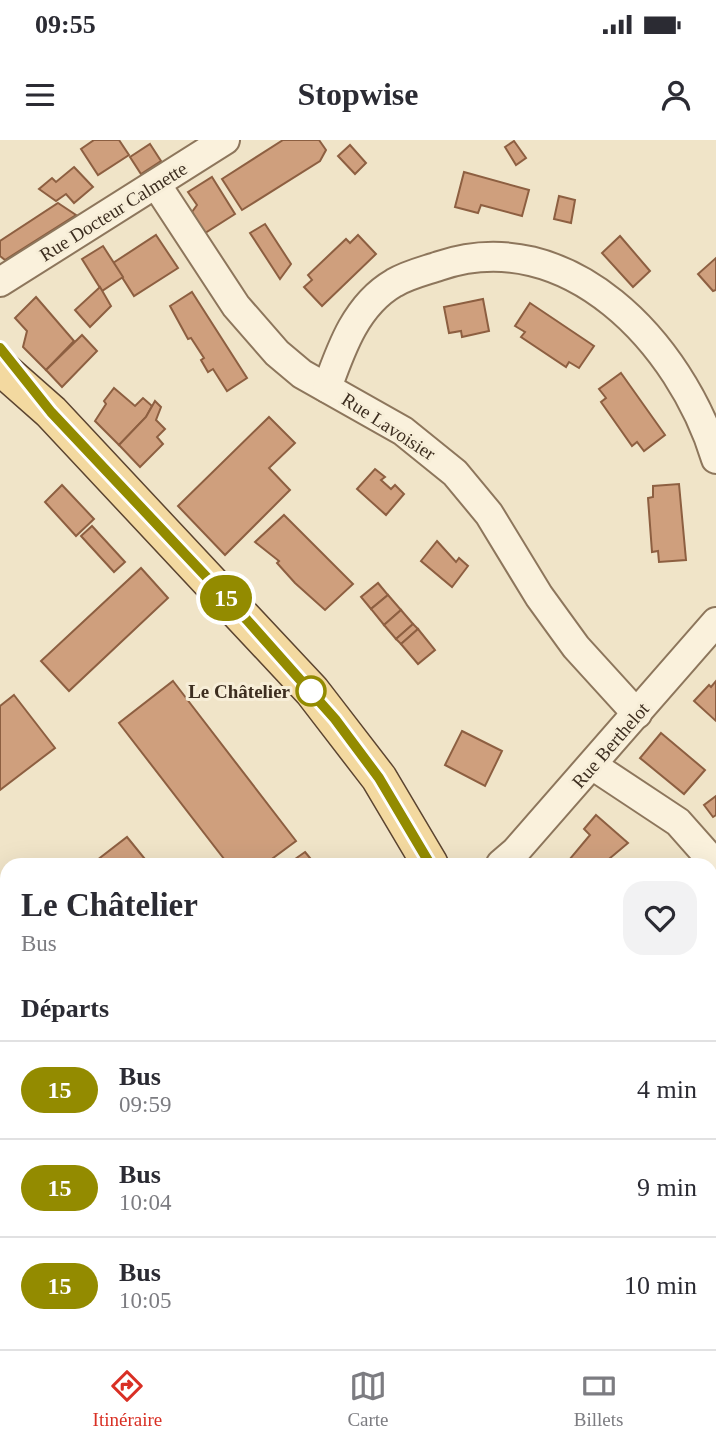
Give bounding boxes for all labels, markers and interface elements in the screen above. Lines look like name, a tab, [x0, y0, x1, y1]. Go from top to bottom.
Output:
text: 09:55	[35, 10, 96, 39]
icon: menu	[21, 76, 59, 114]
text: Stopwise	[298, 76, 418, 112]
icon: person	[657, 76, 695, 114]
street label: Rue Docteur Calmette	[36, 158, 191, 265]
street label: Rue Lavoisier	[338, 388, 440, 465]
line badge: 15	[194, 575, 258, 621]
text: 15	[214, 585, 238, 611]
marker: Le Châtelier	[296, 676, 326, 706]
place label: Le Châtelier	[188, 681, 291, 702]
street label: Rue Berthelot	[568, 698, 654, 792]
button: heart	[623, 881, 697, 955]
text: Le Châtelier	[21, 887, 198, 923]
text: Bus	[21, 931, 57, 956]
text: Départs	[21, 994, 109, 1023]
text: Bus	[119, 1062, 161, 1091]
text: 4 min	[637, 1075, 697, 1104]
text: 15	[48, 1077, 72, 1103]
text: 09:59	[119, 1092, 171, 1117]
text: Bus	[119, 1160, 161, 1189]
text: 9 min	[637, 1173, 697, 1202]
text: 15	[48, 1175, 72, 1201]
text: 10:04	[119, 1190, 171, 1215]
text: Bus	[119, 1258, 161, 1287]
text: 10 min	[624, 1271, 697, 1300]
text: 15	[48, 1273, 72, 1299]
text: 10:05	[119, 1288, 171, 1313]
tab: Itinéraire	[93, 1367, 162, 1431]
tab: Carte	[347, 1367, 389, 1431]
tab: Billets	[574, 1367, 623, 1431]

